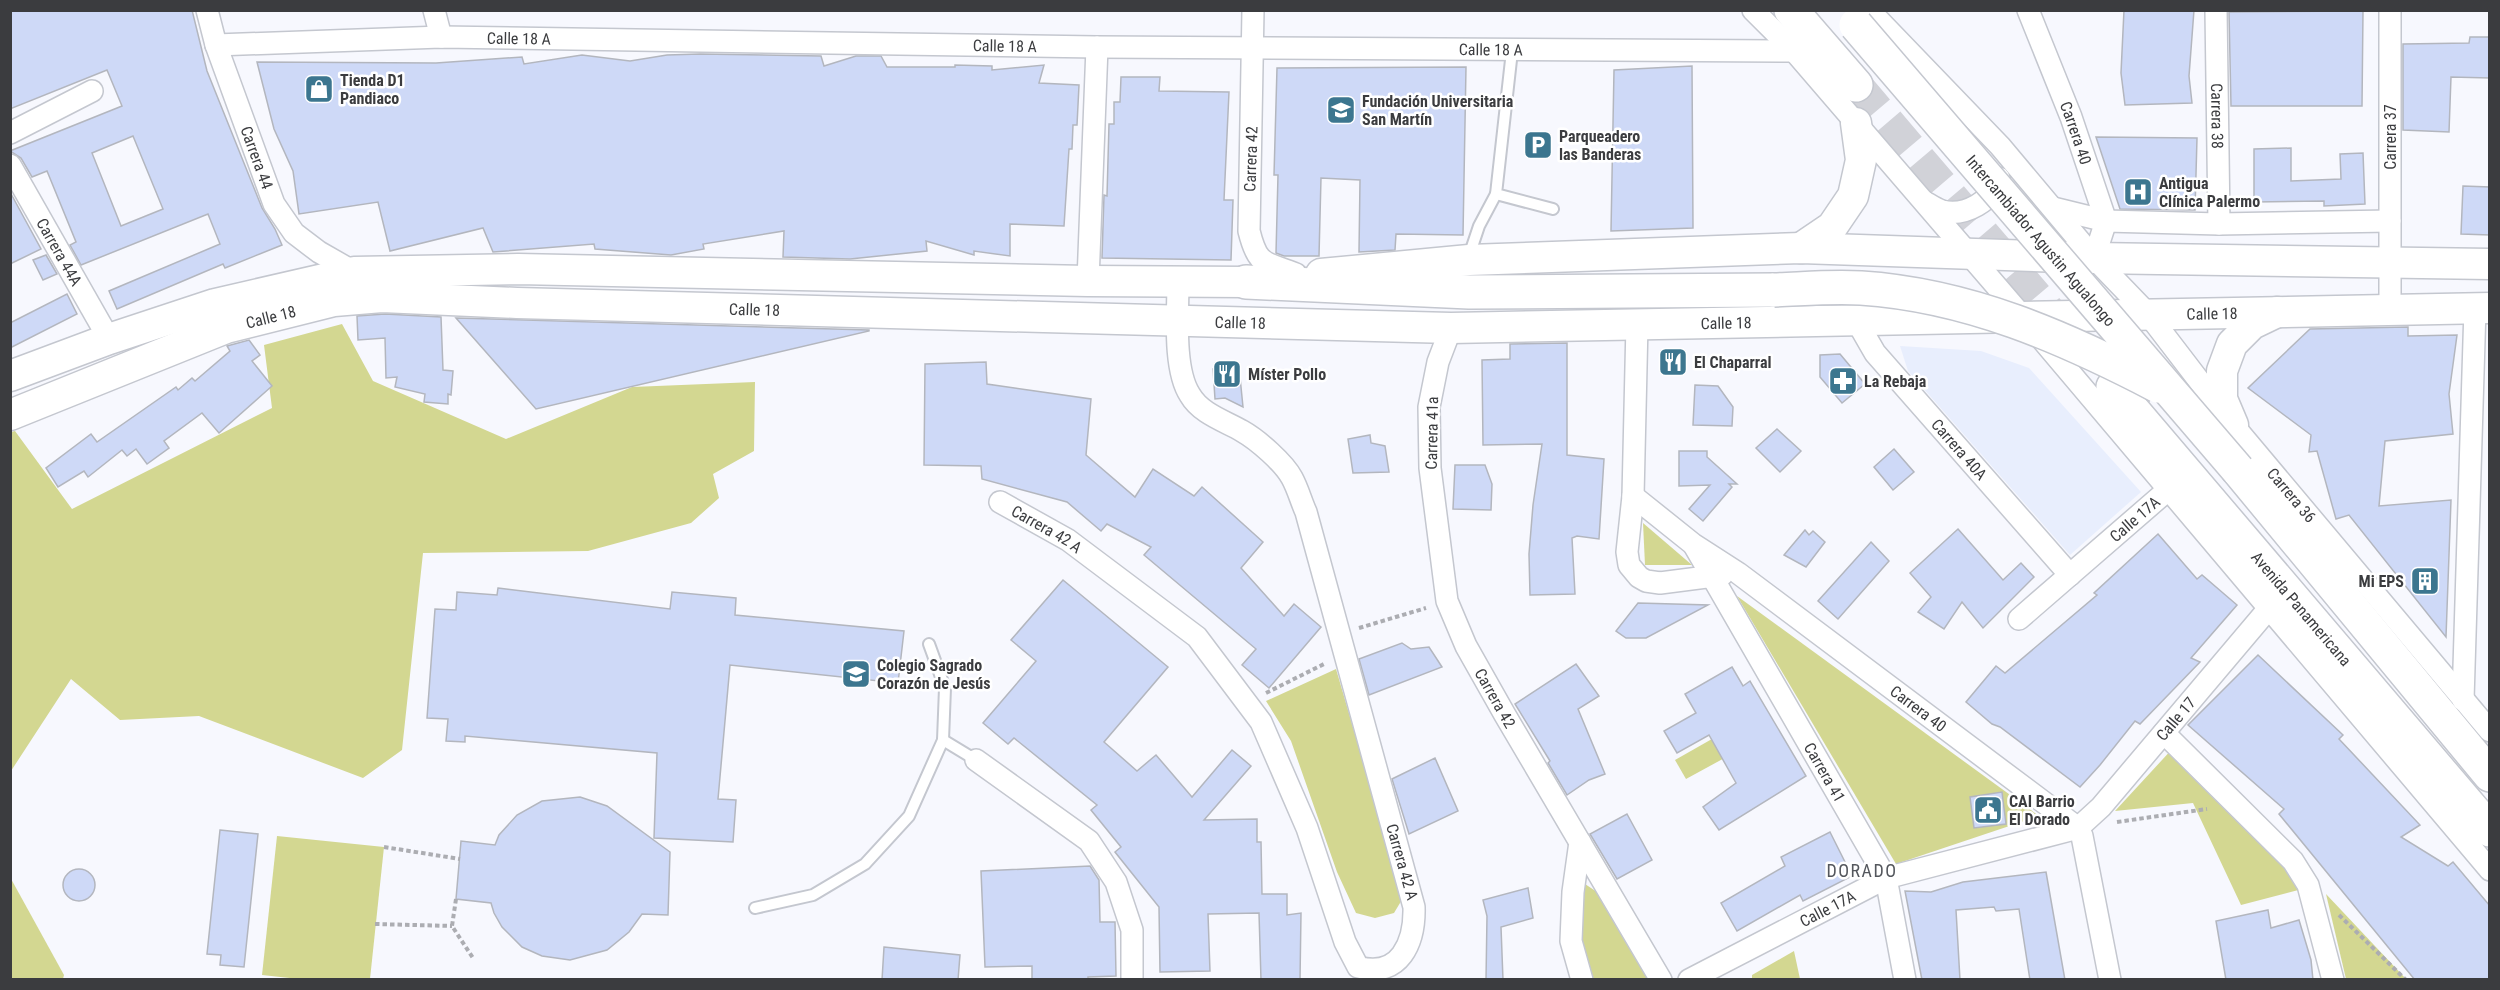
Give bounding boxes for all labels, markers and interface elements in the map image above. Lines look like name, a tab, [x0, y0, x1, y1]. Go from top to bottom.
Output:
street label: Calle 18 A	[487, 28, 551, 48]
street label: Calle 18 A	[973, 36, 1037, 56]
street label: Calle 18 A	[1459, 40, 1523, 59]
place label: Tienda D1 Pandiaco	[340, 71, 405, 108]
shop icon: Tienda D1 Pandiaco	[303, 73, 335, 105]
street label: Carrera 38	[2208, 83, 2227, 149]
place label: Fundación Universitaria San Martín	[1362, 92, 1514, 129]
school or university icon: Fundación Universitaria San Martín	[1325, 94, 1357, 126]
street label: Carrera 40	[2056, 99, 2096, 167]
street label: Carrera 37	[2381, 104, 2400, 170]
street label: Carrera 44	[237, 124, 277, 192]
street label: Carrera 42	[1240, 126, 1262, 192]
place label: Parqueadero las Banderas	[1559, 127, 1641, 164]
parking icon: Parqueadero las Banderas	[1522, 129, 1554, 161]
street label: Intercambiador Agustin Agualongo	[1962, 151, 2120, 330]
place label: Antigua Clínica Palermo	[2159, 174, 2260, 211]
hospital icon: Antigua Clínica Palermo	[2122, 176, 2154, 208]
street label: Carrera 44A	[33, 215, 86, 289]
street label: Calle 18	[729, 299, 780, 320]
street label: Calle 18	[244, 301, 298, 332]
street label: Calle 18	[2186, 303, 2238, 323]
street label: Calle 18	[1214, 312, 1266, 333]
street label: Calle 18	[1700, 313, 1752, 333]
restaurant icon: El Chaparral	[1657, 346, 1689, 378]
place label: El Chaparral	[1694, 353, 1772, 372]
restaurant icon: Míster Pollo	[1211, 358, 1243, 390]
place label: Míster Pollo	[1248, 365, 1326, 384]
pharmacy icon: La Rebaja	[1827, 365, 1859, 397]
place label: La Rebaja	[1864, 372, 1927, 391]
street label: Carrera 41a	[1422, 396, 1442, 470]
street label: Carrera 40A	[1928, 415, 1991, 483]
street label: Carrera 36	[2263, 464, 2320, 526]
street label: Calle 17A	[2106, 492, 2164, 546]
street label: Carrera 42 A	[1008, 501, 1086, 557]
street label: Avenida Panamericana	[2248, 548, 2356, 670]
building icon: Mi EPS	[2409, 565, 2441, 597]
place label: Mi EPS	[2359, 572, 2404, 591]
place label: Colegio Sagrado Corazón de Jesús	[877, 656, 990, 693]
school or university icon: Colegio Sagrado Corazón de Jesús	[840, 658, 872, 690]
street label: Carrera 42	[1471, 665, 1520, 731]
street label: Carrera 40	[1887, 681, 1950, 736]
street label: Calle 17	[2152, 693, 2199, 744]
street label: Carrera 41	[1800, 739, 1850, 805]
place label: CAI Barrio El Dorado	[2009, 792, 2075, 829]
public building icon: CAI Barrio El Dorado	[1972, 794, 2004, 826]
street label: Carrera 42 A	[1382, 822, 1422, 902]
district label: DORADO	[1826, 860, 1898, 881]
street label: Calle 17A	[1796, 886, 1859, 931]

